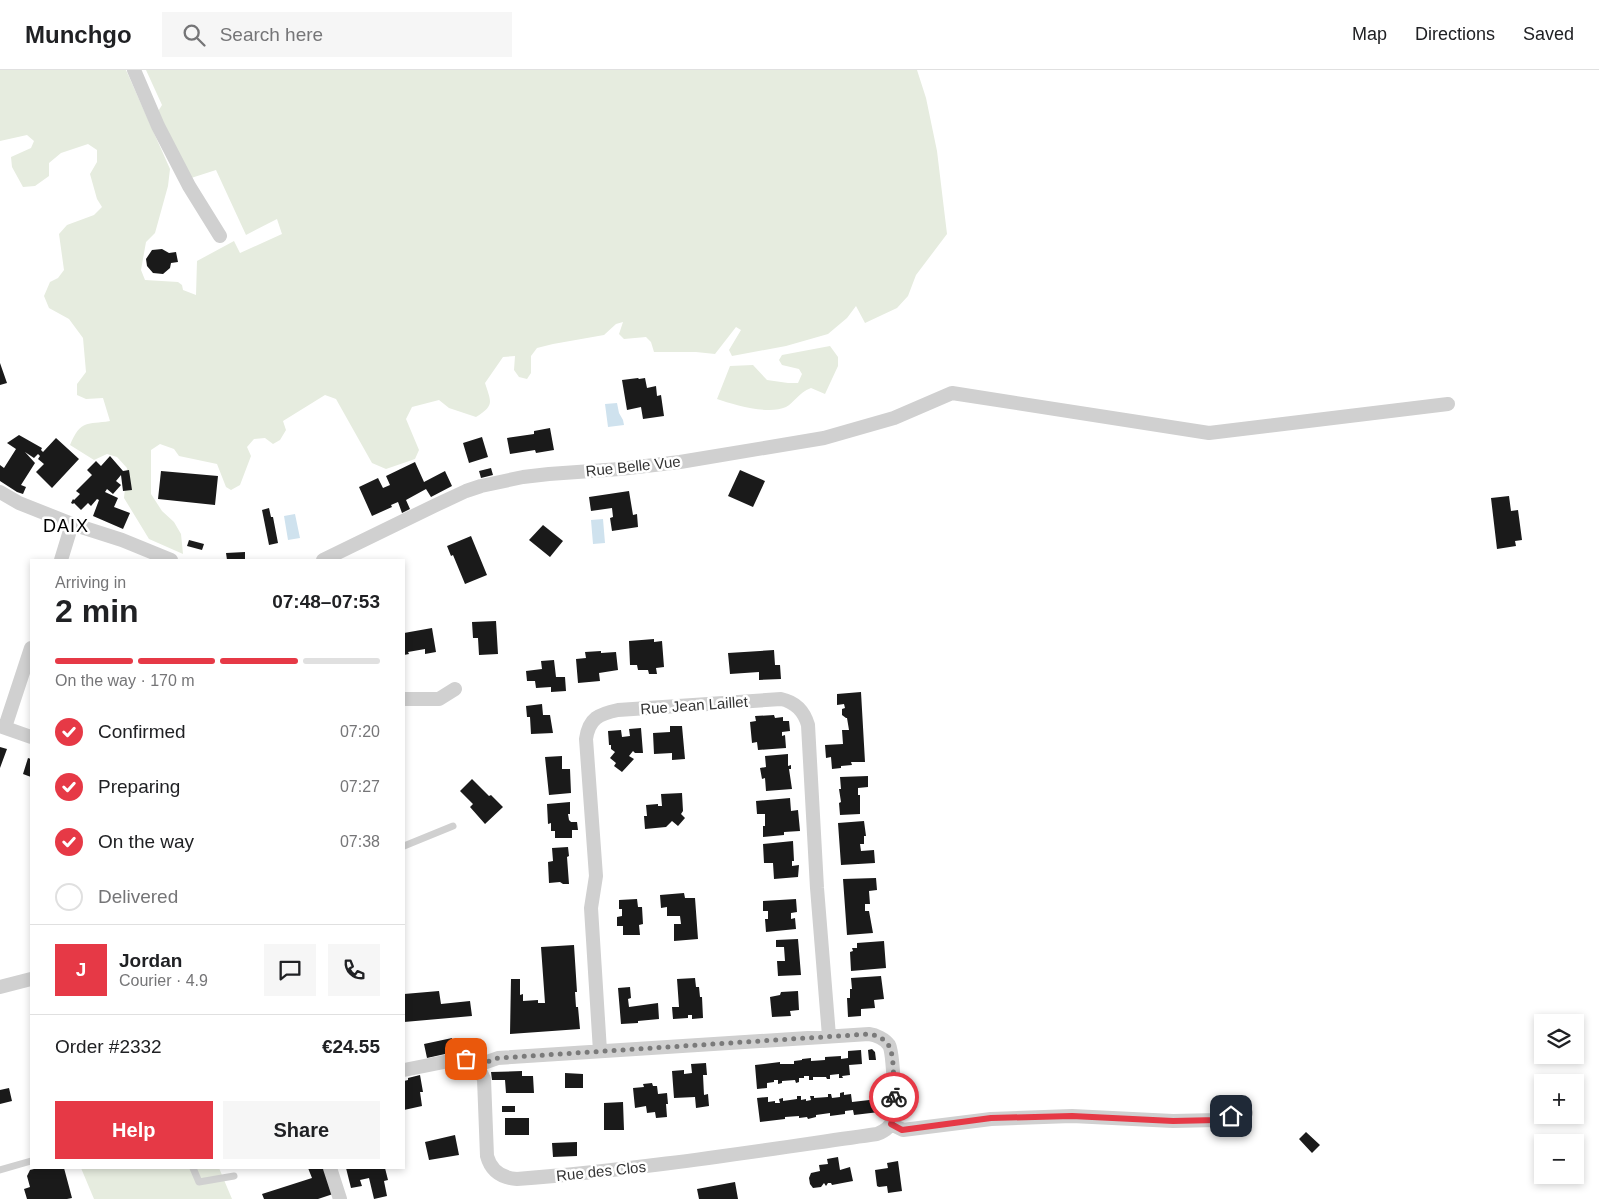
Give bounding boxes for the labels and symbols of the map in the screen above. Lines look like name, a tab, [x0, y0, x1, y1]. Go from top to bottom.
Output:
street label: Rue Belle Vue	[585, 453, 681, 479]
district label: DAIX	[43, 516, 89, 536]
street label: Rue Jean Laillet	[640, 693, 749, 717]
pin	[445, 1038, 487, 1080]
courier	[869, 1072, 919, 1122]
pin	[1210, 1095, 1252, 1137]
street label: Rue des Clos	[555, 1158, 647, 1184]

